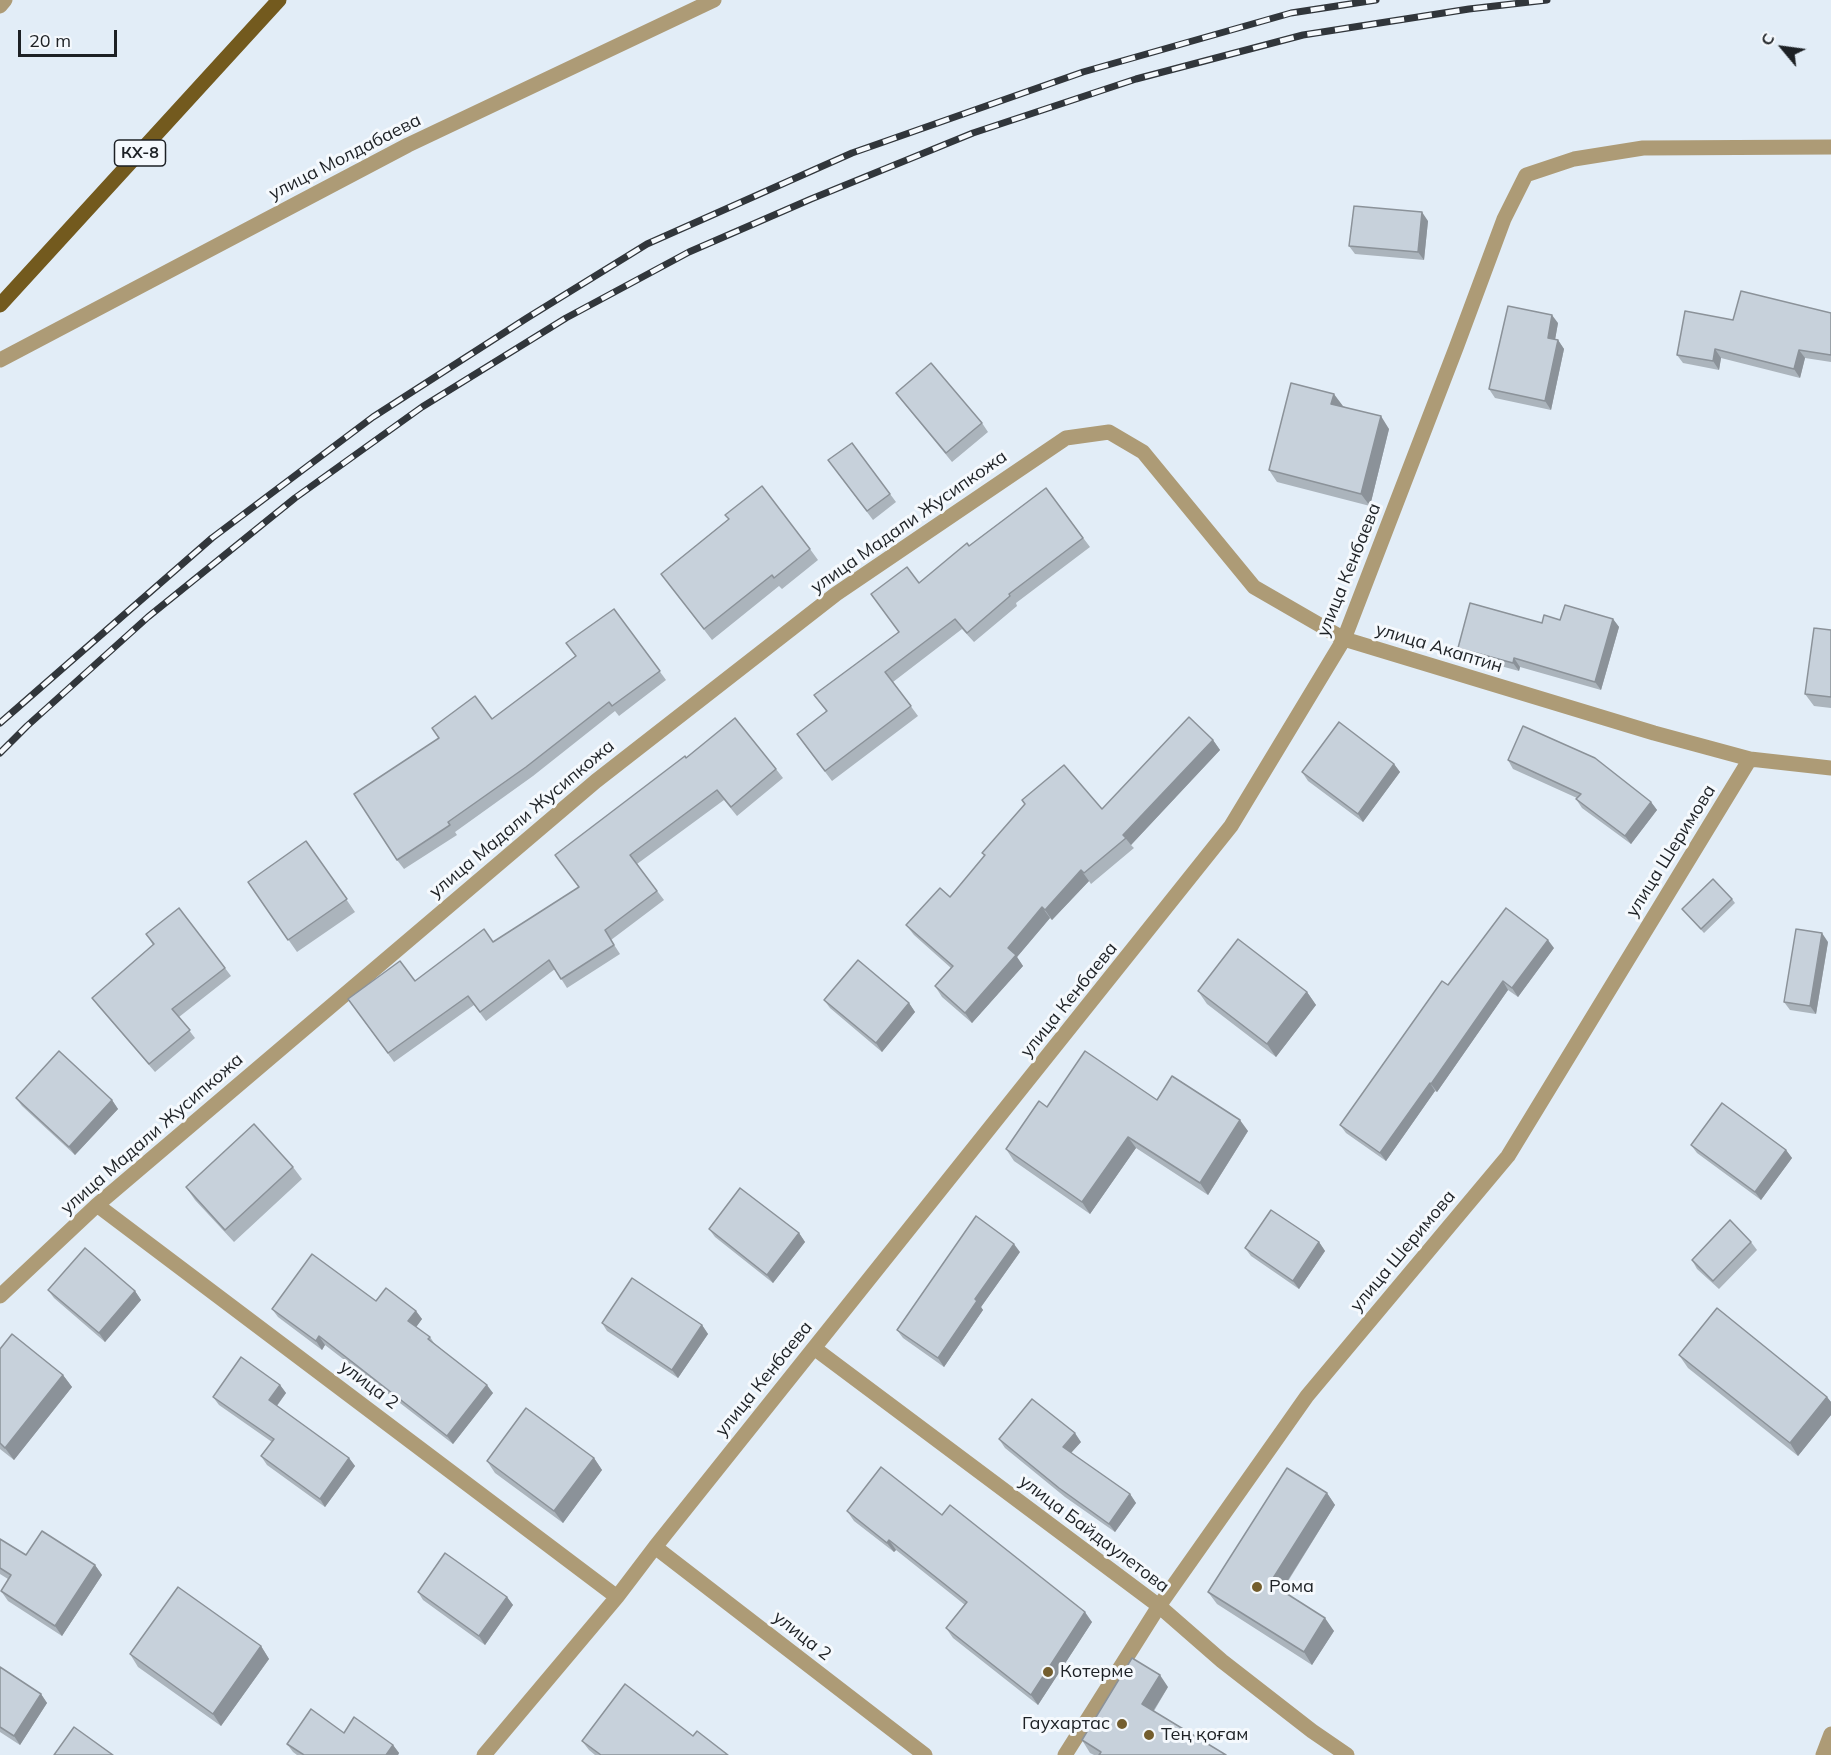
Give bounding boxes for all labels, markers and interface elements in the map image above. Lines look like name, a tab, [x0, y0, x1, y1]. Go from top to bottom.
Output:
scale bar	[21, 18, 120, 56]
north arrow	[1753, 18, 1813, 78]
text: 20 m	[29, 29, 71, 52]
text: С	[1756, 30, 1779, 49]
street label: улица Молдабаева	[265, 109, 425, 205]
road number: КХ-8	[114, 140, 166, 166]
street label: улица Мадали Жусипкожа	[807, 446, 1011, 598]
street label: улица Кенбаева	[1312, 500, 1386, 640]
street label: улица Акаптин	[1373, 618, 1505, 678]
street label: улица Мадали Жусипкожа	[425, 735, 619, 903]
street label: улица Шеримова	[1622, 781, 1720, 921]
street label: улица Кенбаева	[1016, 938, 1122, 1062]
street label: улица Мадали Жусипкожа	[56, 1049, 248, 1219]
street label: улица Шеримова	[1346, 1186, 1460, 1316]
street label: улица Кенбаева	[711, 1317, 817, 1441]
street label: улица 2	[335, 1356, 403, 1414]
street label: улица Байдаулетова	[1015, 1471, 1173, 1597]
place label: Рома	[1269, 1576, 1314, 1598]
marker: Рома	[1250, 1580, 1264, 1594]
street label: улица 2	[769, 1607, 835, 1665]
place label: Котерме	[1060, 1661, 1133, 1683]
marker: Котерме	[1041, 1665, 1055, 1679]
place label: Гаухартас	[1022, 1713, 1110, 1735]
marker: Гаухартас	[1115, 1717, 1129, 1731]
place label: Тең қоғам	[1161, 1724, 1248, 1746]
marker: Тең қоғам	[1142, 1728, 1156, 1742]

